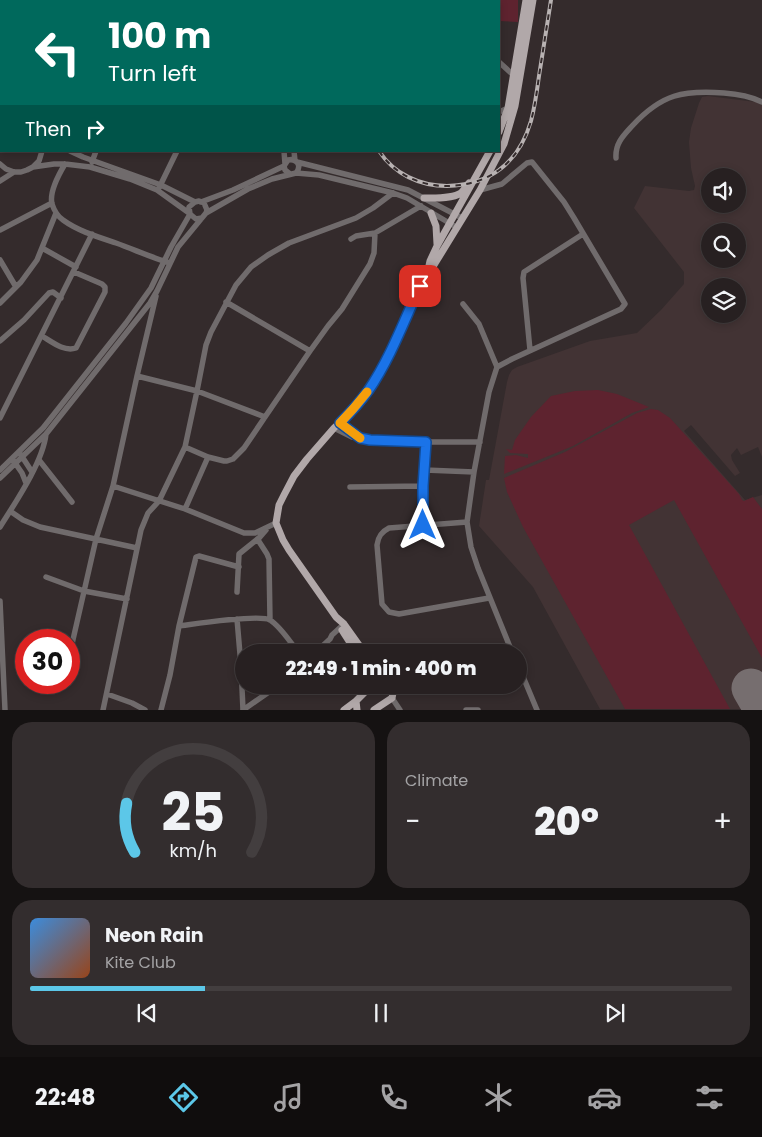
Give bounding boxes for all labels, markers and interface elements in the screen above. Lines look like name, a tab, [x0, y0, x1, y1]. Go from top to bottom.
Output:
text: 100 m	[108, 11, 211, 60]
icon: left	[25, 20, 90, 85]
text: Turn left	[108, 58, 196, 89]
icon: right	[81, 115, 109, 143]
text: Then	[25, 116, 71, 143]
map controls	[701, 168, 746, 323]
button: sound	[701, 168, 746, 213]
button: search	[701, 223, 746, 268]
pin	[399, 265, 441, 307]
icon: arrive	[406, 272, 434, 300]
button: layers	[701, 278, 746, 323]
position arrow	[396, 498, 448, 550]
speed limit sign: 30	[15, 629, 80, 694]
text: 22:49 · 1 min · 400 m	[286, 655, 476, 682]
text: Climate	[405, 769, 468, 792]
text: 25	[162, 776, 225, 849]
text: 20°	[534, 795, 599, 848]
text: −	[405, 802, 420, 841]
text: +	[713, 802, 732, 841]
text: km/h	[170, 838, 217, 863]
text: Neon Rain	[105, 922, 204, 949]
text: Kite Club	[105, 951, 176, 974]
icon: previous	[133, 999, 161, 1027]
icon: pause	[367, 999, 395, 1027]
icon: next	[601, 999, 629, 1027]
icon: directions	[166, 1080, 201, 1115]
icon: music	[271, 1080, 306, 1115]
icon: phone	[376, 1080, 411, 1115]
icon: climate	[481, 1080, 516, 1115]
icon: car	[587, 1080, 622, 1115]
icon: filters	[692, 1080, 727, 1115]
text: 22:48	[35, 1082, 96, 1113]

